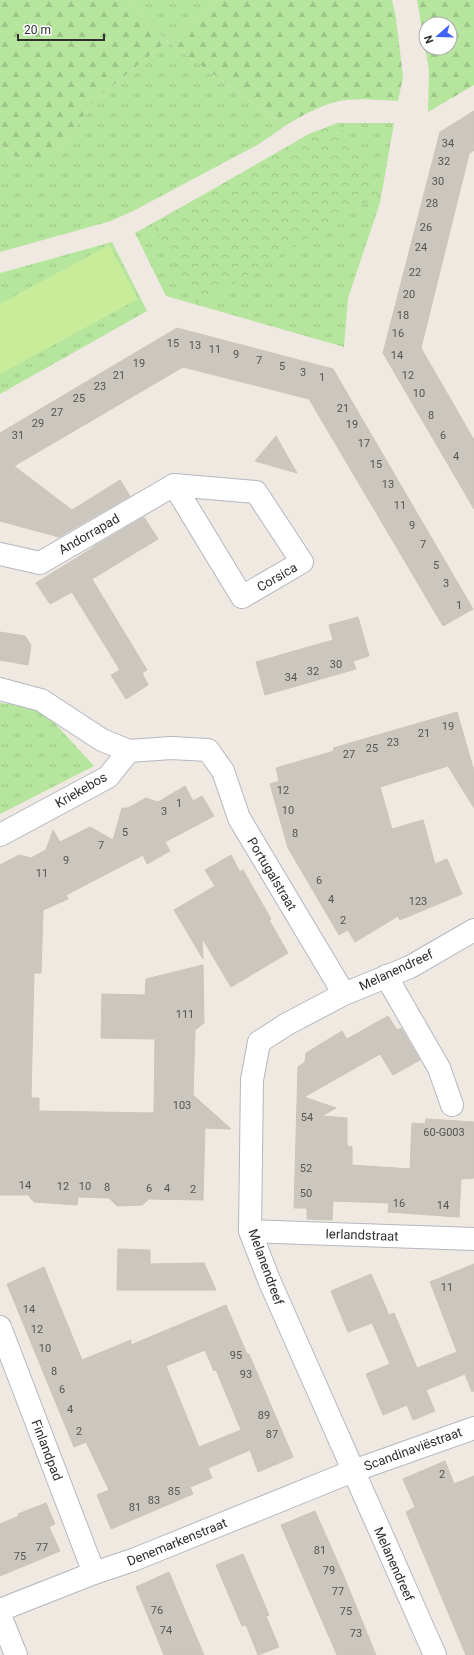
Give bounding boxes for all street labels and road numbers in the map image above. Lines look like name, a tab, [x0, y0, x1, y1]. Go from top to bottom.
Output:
street label: Andorrapad	[56, 511, 122, 557]
street label: Corsica	[254, 559, 300, 595]
street label: Kriekebos	[52, 769, 110, 811]
street label: Portugalstraat	[244, 835, 300, 913]
street label: Melanendreef	[357, 946, 436, 994]
street label: Ierlandstraat	[325, 1226, 399, 1244]
street label: Melanendreef	[245, 1227, 287, 1307]
street label: Finlandpad	[29, 1417, 65, 1483]
street label: Scandinaviëstraat	[362, 1424, 464, 1474]
street label: Denemarkenstraat	[125, 1515, 229, 1569]
street label: Melanendreef	[371, 1525, 417, 1604]

